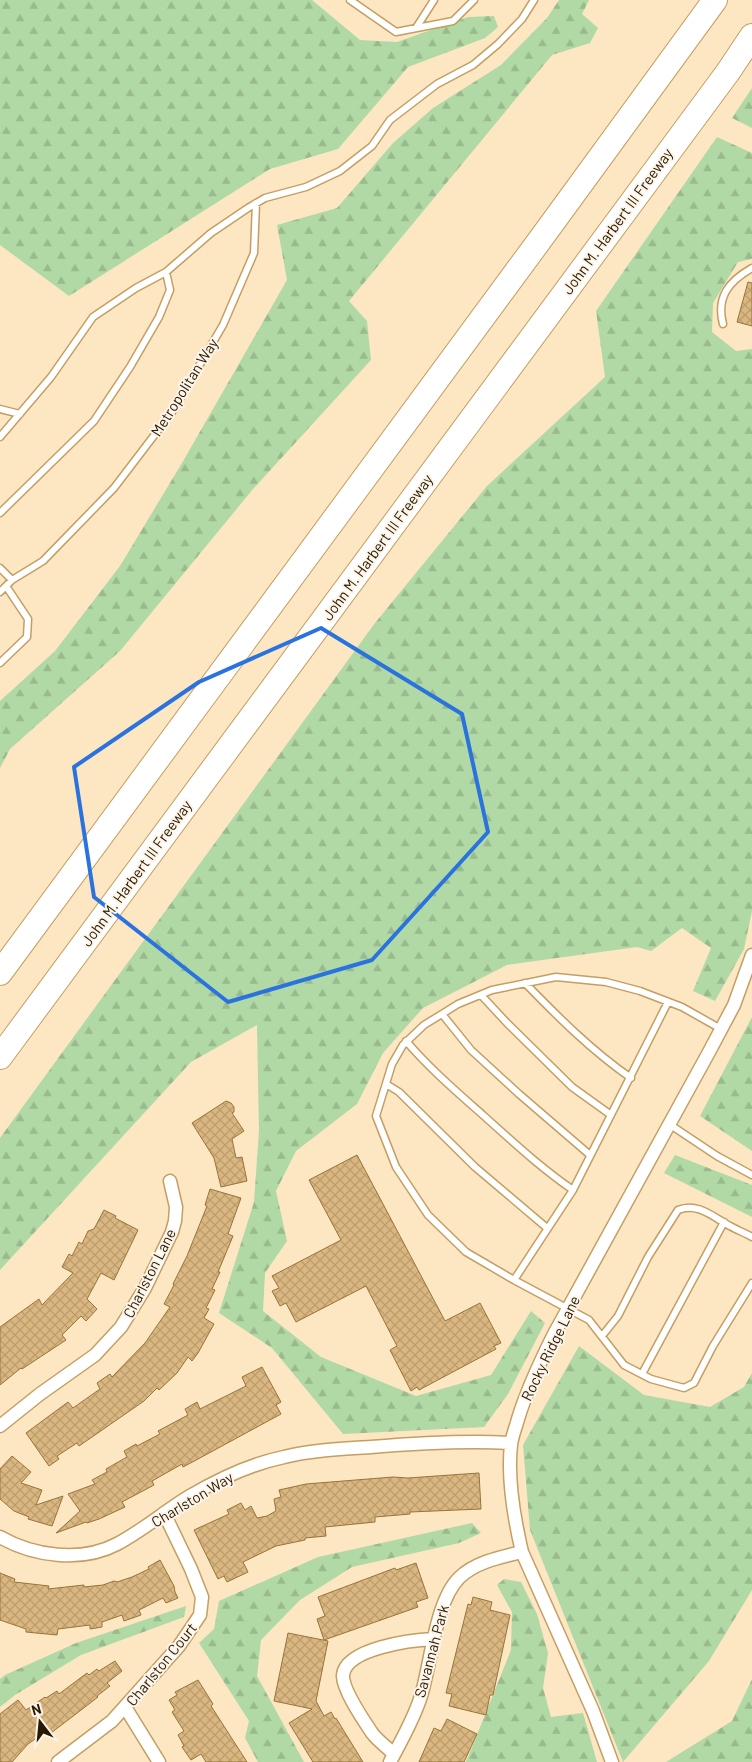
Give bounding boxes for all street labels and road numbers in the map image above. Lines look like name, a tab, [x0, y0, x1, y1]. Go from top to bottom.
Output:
street label: John M. Harbert III Freeway	[558, 144, 676, 298]
street label: Metropolitan Way	[147, 334, 221, 439]
street label: John M. Harbert III Freeway	[318, 470, 436, 624]
street label: John M. Harbert III Freeway	[77, 796, 195, 950]
street label: Charlston Lane	[119, 1225, 179, 1321]
street label: Rocky Ridge Lane	[517, 1292, 583, 1404]
street label: Charlston Way	[148, 1467, 236, 1531]
street label: Savannah Park	[410, 1602, 452, 1699]
street label: Charlston Court	[122, 1619, 200, 1709]

